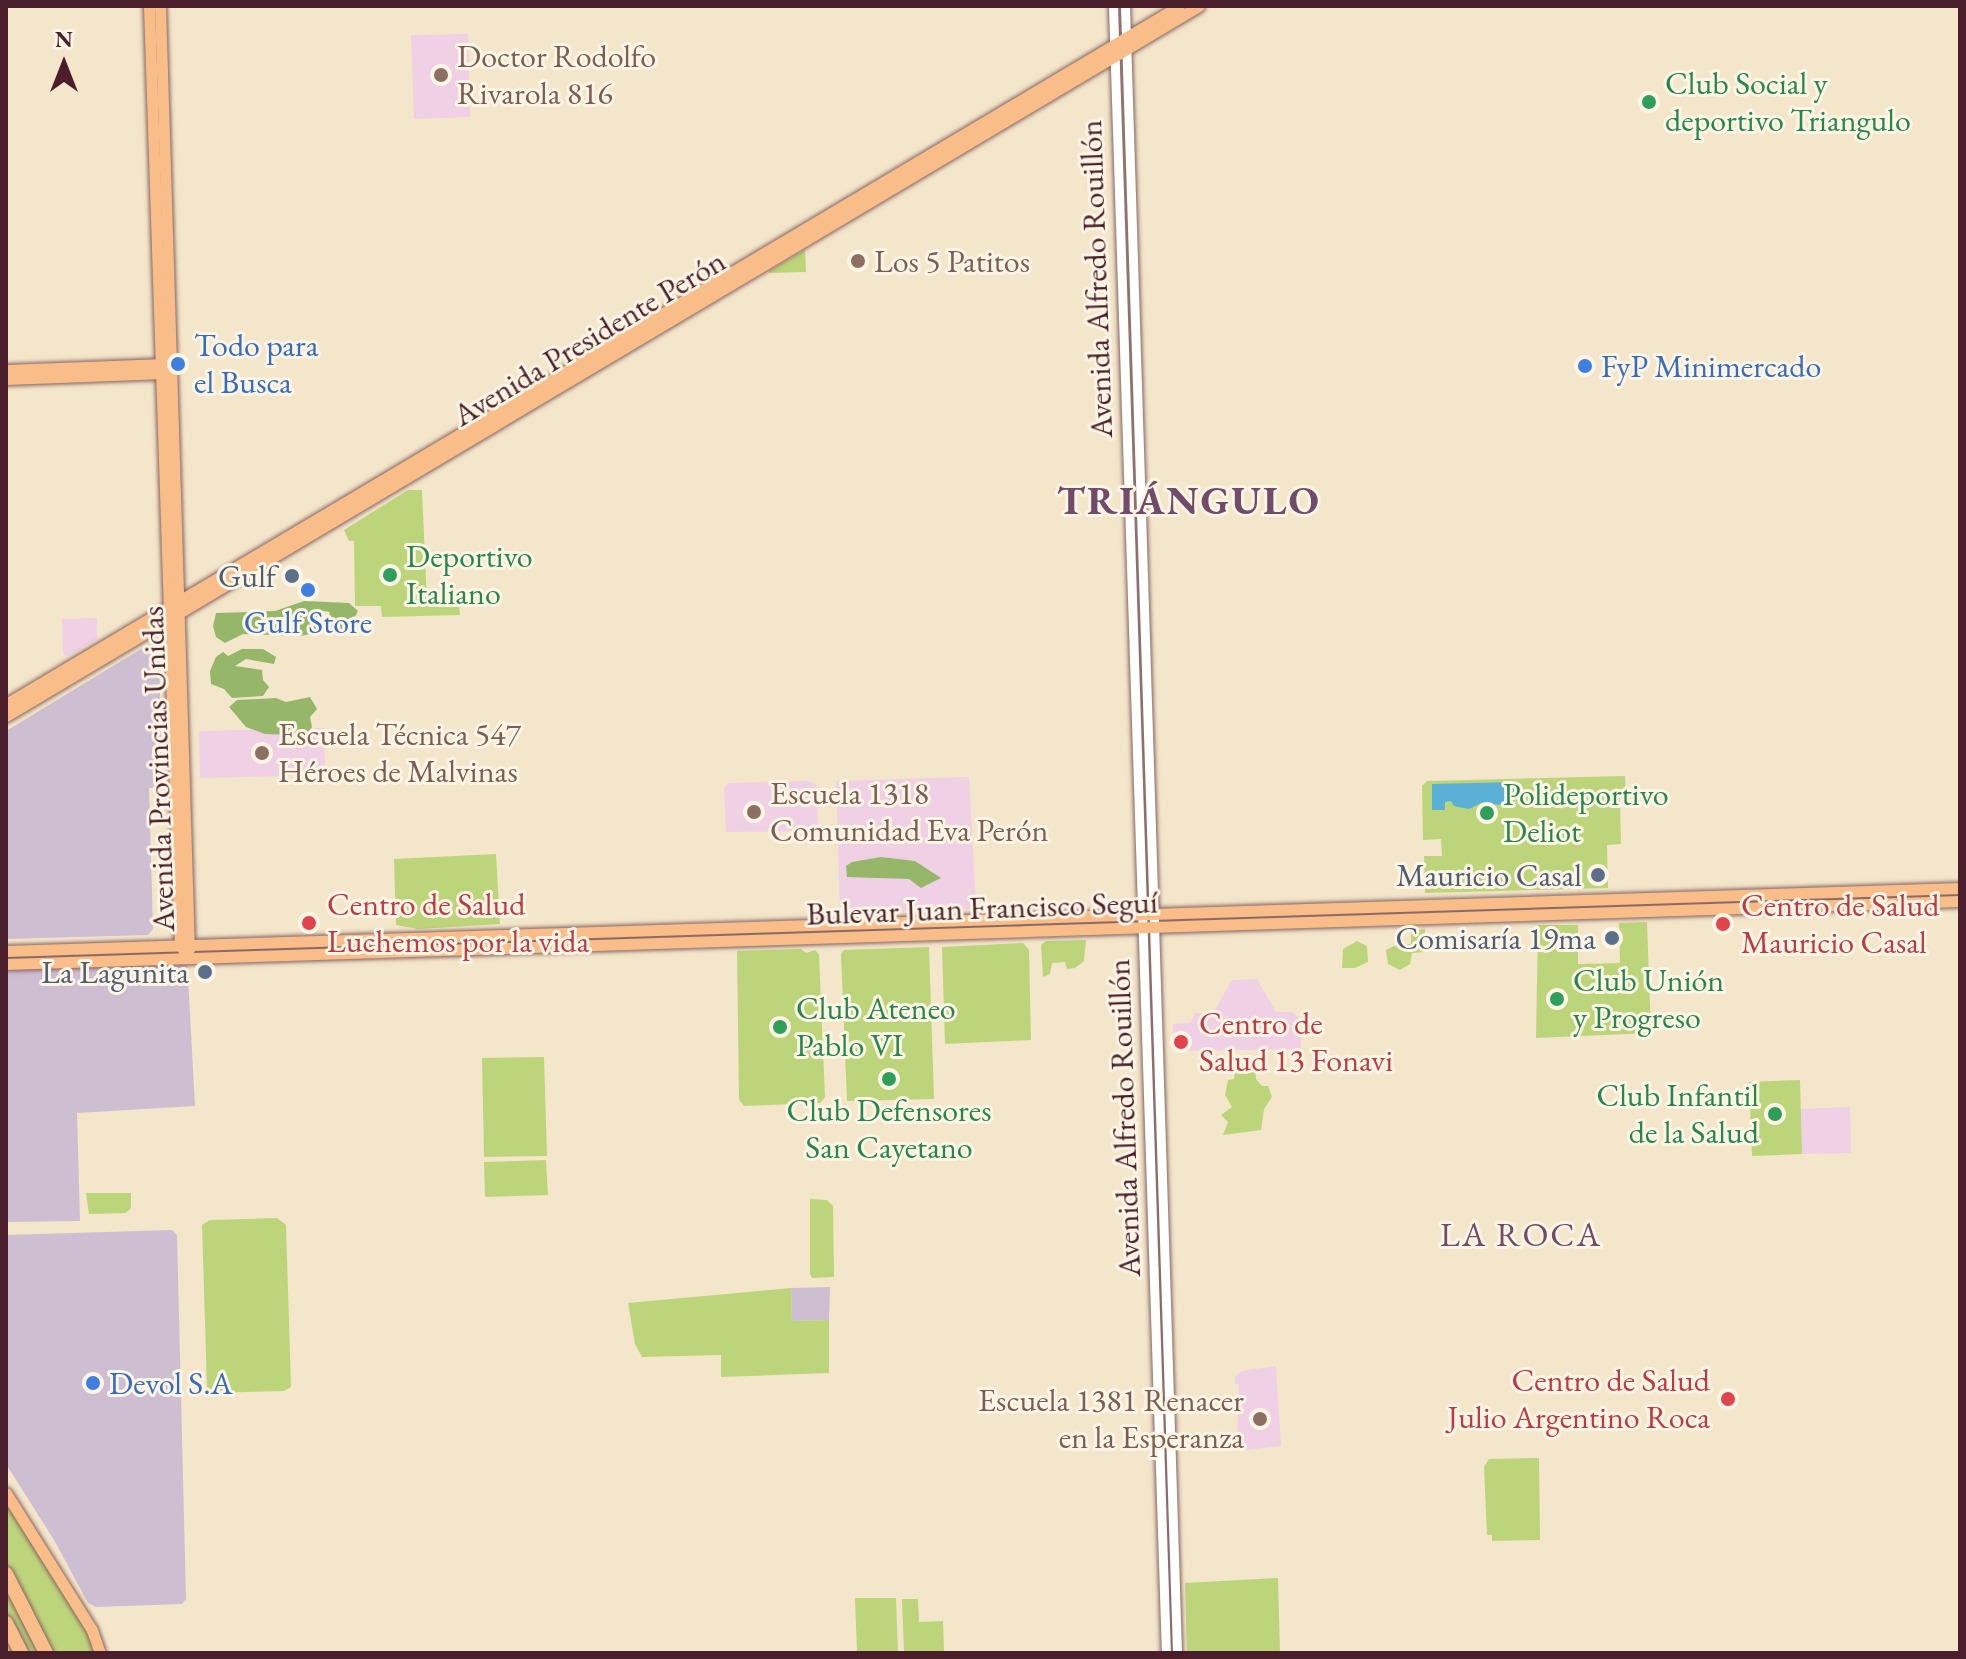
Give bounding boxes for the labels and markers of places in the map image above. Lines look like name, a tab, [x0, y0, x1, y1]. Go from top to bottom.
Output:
place label: Doctor Rodolfo Rivarola 816	[457, 38, 656, 113]
place label: Club Social y deportivo Triangulo	[1665, 65, 1911, 140]
marker: Doctor Rodolfo Rivarola 816	[432, 66, 450, 84]
marker: Club Social y deportivo Triangulo	[1640, 93, 1658, 111]
place label: Los 5 Patitos	[874, 242, 1030, 280]
marker: Los 5 Patitos	[849, 252, 867, 270]
place label: Todo para el Busca	[194, 327, 319, 402]
place label: FyP Minimercado	[1601, 347, 1821, 385]
marker: Todo para el Busca	[169, 355, 187, 373]
marker: FyP Minimercado	[1576, 357, 1594, 375]
place label: Deportivo Italiano	[406, 538, 533, 613]
place label: Gulf	[218, 557, 276, 595]
marker: Deportivo Italiano	[381, 566, 399, 584]
marker: Gulf	[283, 567, 301, 585]
marker: Gulf Store	[299, 581, 317, 599]
place label: Gulf Store	[244, 603, 372, 641]
place label: Escuela Técnica 547 Héroes de Malvinas	[278, 716, 521, 791]
marker: Escuela Técnica 547 Héroes de Malvinas	[253, 744, 271, 762]
place label: Escuela 1318 Comunidad Eva Perón	[770, 775, 1048, 850]
place label: Polideportivo Deliot	[1503, 776, 1669, 851]
marker: Escuela 1318 Comunidad Eva Perón	[745, 803, 763, 821]
marker: Polideportivo Deliot	[1478, 804, 1496, 822]
place label: Mauricio Casal	[1396, 856, 1582, 894]
marker: Mauricio Casal	[1589, 866, 1607, 884]
place label: Centro de Salud Luchemos por la vida	[327, 886, 589, 961]
place label: Centro de Salud Mauricio Casal	[1741, 887, 1940, 962]
marker: Centro de Salud Luchemos por la vida	[298, 912, 320, 934]
marker: Centro de Salud Mauricio Casal	[1712, 913, 1734, 935]
place label: Comisaría 19ma	[1396, 919, 1596, 957]
marker: Comisaría 19ma	[1603, 929, 1621, 947]
place label: La Lagunita	[41, 953, 189, 991]
place label: Club Unión y Progreso	[1573, 962, 1724, 1037]
marker: La Lagunita	[196, 963, 214, 981]
place label: Club Ateneo Pablo VI	[796, 990, 956, 1065]
marker: Club Unión y Progreso	[1548, 990, 1566, 1008]
place label: Centro de Salud 13 Fonavi	[1199, 1005, 1393, 1080]
marker: Club Ateneo Pablo VI	[771, 1018, 789, 1036]
marker: Centro de Salud 13 Fonavi	[1170, 1031, 1192, 1053]
marker: Club Defensores San Cayetano	[880, 1070, 898, 1088]
place label: Club Infantil de la Salud	[1596, 1077, 1759, 1152]
place label: Club Defensores San Cayetano	[786, 1092, 992, 1167]
marker: Club Infantil de la Salud	[1766, 1105, 1784, 1123]
place label: Centro de Salud Julio Argentino Roca	[1447, 1362, 1710, 1437]
place label: Devol S.A	[109, 1364, 233, 1402]
marker: Devol S.A	[84, 1374, 102, 1392]
place label: Escuela 1381 Renacer en la Esperanza	[978, 1382, 1244, 1457]
marker: Centro de Salud Julio Argentino Roca	[1717, 1388, 1739, 1410]
marker: Escuela 1381 Renacer en la Esperanza	[1251, 1410, 1269, 1428]

